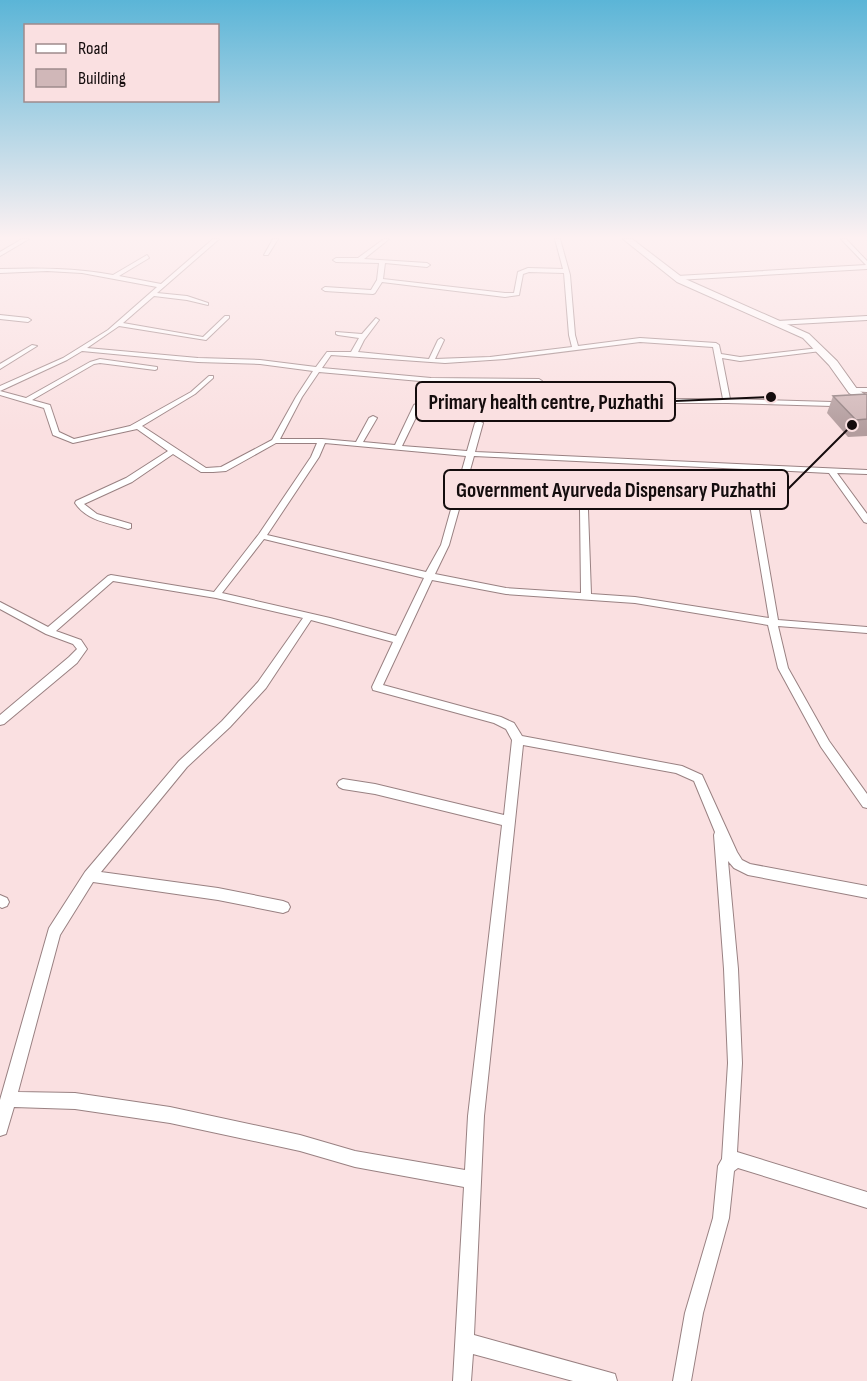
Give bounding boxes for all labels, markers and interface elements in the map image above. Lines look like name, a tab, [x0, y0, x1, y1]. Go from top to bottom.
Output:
legend	[24, 24, 219, 102]
text: Road	[78, 38, 108, 59]
text: Building	[78, 68, 126, 89]
callout: Primary health centre, Puzhathi	[416, 382, 675, 421]
text: Primary health centre, Puzhathi	[429, 390, 663, 415]
callout: Government Ayurveda Dispensary Puzhathi	[444, 470, 788, 509]
text: Government Ayurveda Dispensary Puzhathi	[456, 478, 776, 503]

